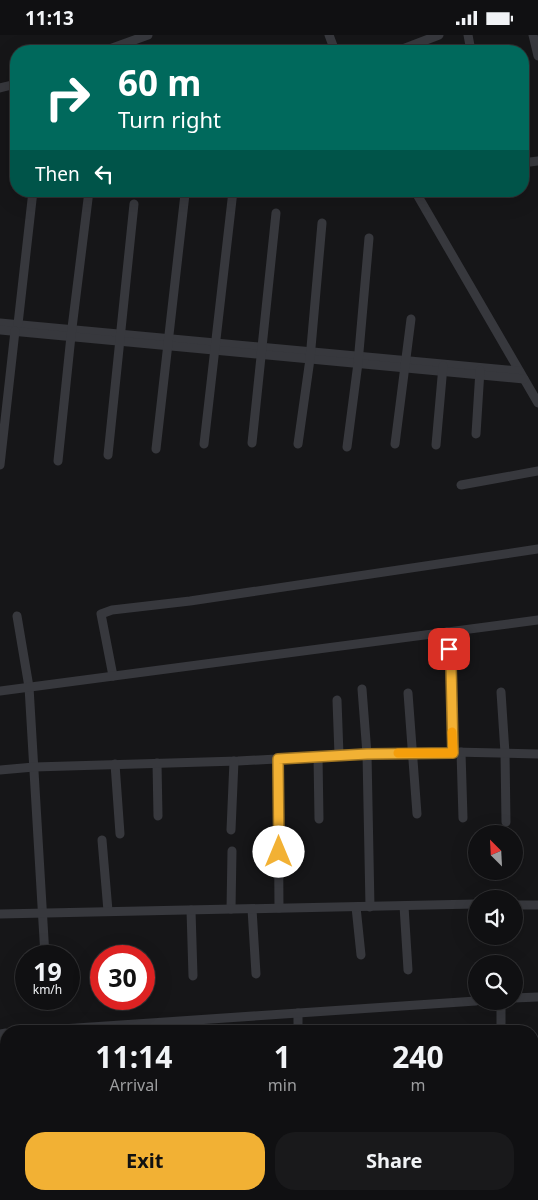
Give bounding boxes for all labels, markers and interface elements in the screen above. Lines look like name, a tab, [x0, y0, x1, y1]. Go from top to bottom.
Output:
text: 11:13	[25, 5, 74, 31]
text: 60 m	[118, 59, 201, 106]
icon: right	[35, 65, 100, 130]
text: Turn right	[118, 104, 221, 134]
icon: left	[90, 160, 118, 188]
text: Then	[35, 161, 80, 187]
pin	[428, 628, 470, 670]
icon: arrive	[435, 635, 463, 663]
position arrow	[252, 825, 304, 877]
north arrow	[468, 825, 522, 880]
map controls	[468, 825, 523, 1010]
button: sound	[468, 890, 523, 945]
speed limit sign: 30	[90, 945, 155, 1010]
text: 19	[33, 954, 62, 988]
button: search	[468, 955, 523, 1010]
text: km/h	[33, 981, 62, 998]
text: 11:14	[95, 1036, 172, 1077]
text: 1	[274, 1036, 291, 1077]
text: 240	[392, 1036, 444, 1077]
text: Arrival	[109, 1074, 158, 1096]
text: min	[268, 1074, 297, 1096]
text: m	[410, 1074, 425, 1096]
button: Exit	[25, 1132, 265, 1190]
button: Share	[275, 1132, 514, 1190]

